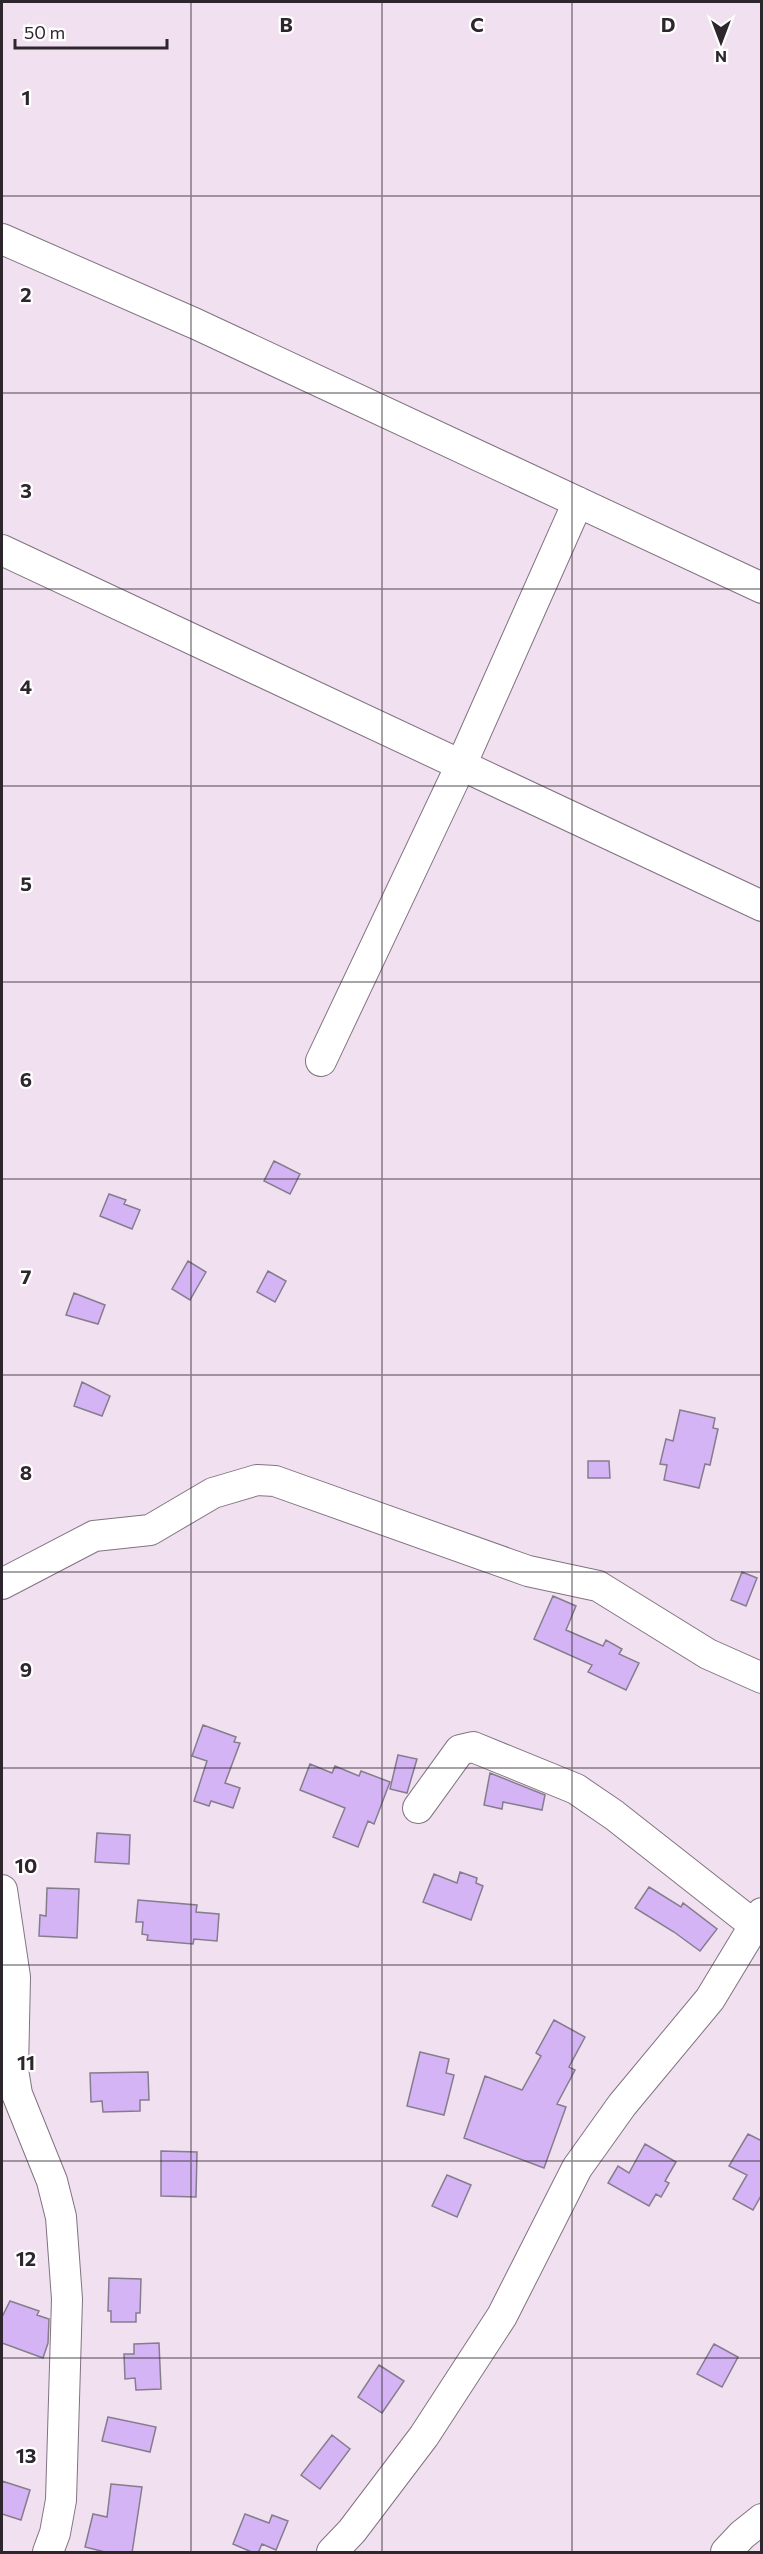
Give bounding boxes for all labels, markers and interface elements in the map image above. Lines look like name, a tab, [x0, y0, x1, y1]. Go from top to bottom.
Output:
scale bar	[15, 12, 166, 50]
text: B	[279, 12, 293, 36]
text: C	[470, 12, 484, 36]
text: D	[661, 12, 675, 36]
north arrow	[691, 12, 751, 72]
text: 50 m	[24, 21, 65, 43]
text: N	[715, 48, 727, 67]
text: 1	[21, 85, 31, 109]
text: 2	[20, 282, 32, 306]
text: 3	[20, 478, 32, 502]
text: 4	[20, 674, 32, 698]
text: 5	[20, 871, 32, 895]
text: 6	[20, 1067, 32, 1091]
text: 7	[21, 1264, 32, 1288]
text: 8	[20, 1460, 32, 1484]
text: 9	[20, 1657, 32, 1681]
text: 10	[15, 1853, 37, 1877]
text: 11	[17, 2050, 35, 2074]
text: 12	[16, 2246, 36, 2270]
text: 13	[16, 2443, 36, 2467]

